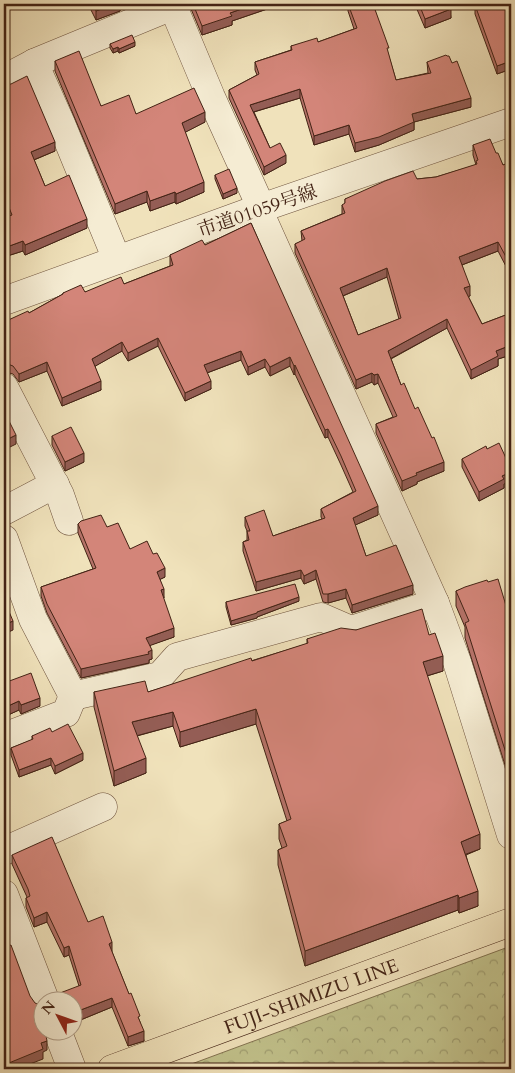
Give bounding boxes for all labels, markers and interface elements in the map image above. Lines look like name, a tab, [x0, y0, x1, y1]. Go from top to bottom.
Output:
street label: 市道01059号線	[194, 178, 320, 244]
street label: FUJI-SHIMIZU LINE	[220, 953, 402, 1041]
north arrow	[32, 990, 82, 1040]
text: N	[37, 997, 60, 1019]

